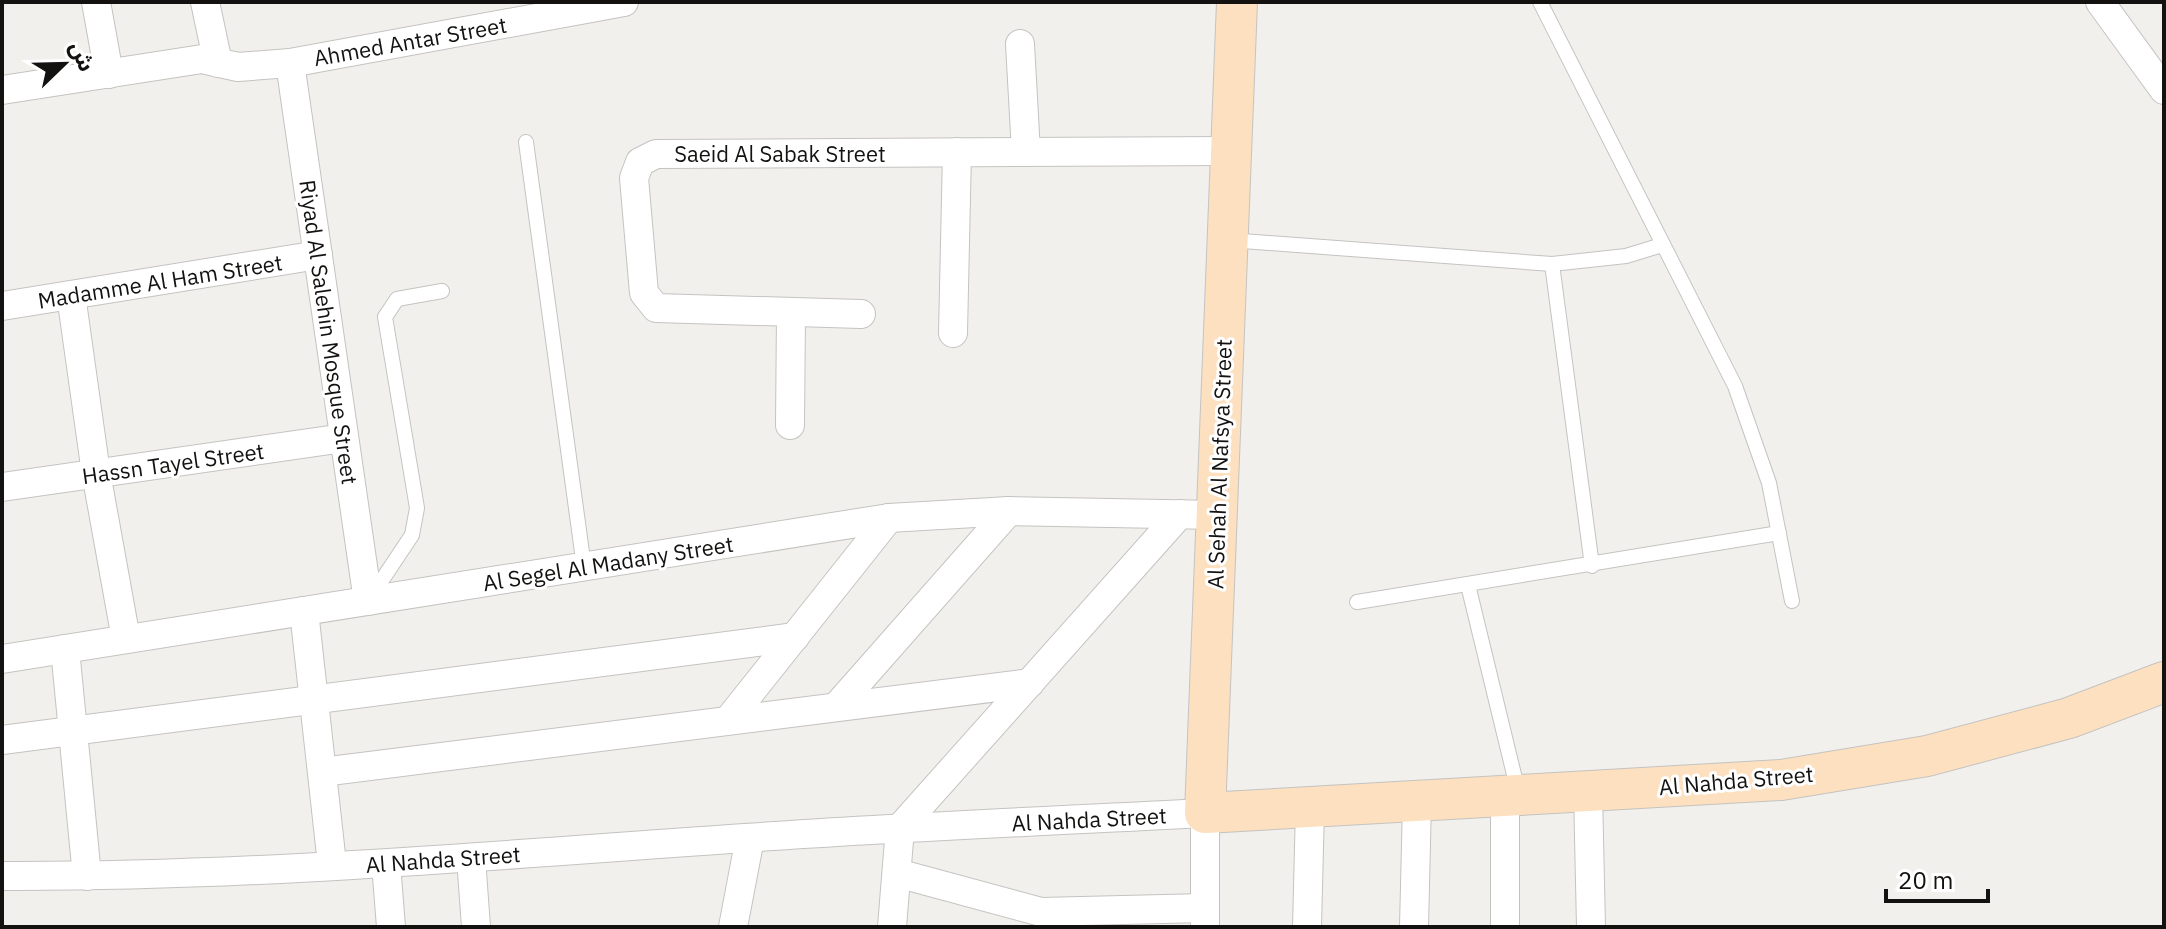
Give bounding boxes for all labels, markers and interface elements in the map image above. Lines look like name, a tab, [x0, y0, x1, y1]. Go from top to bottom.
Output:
street label: Ahmed Antar Street	[311, 10, 509, 72]
north arrow	[24, 24, 104, 104]
text: ش	[64, 36, 102, 76]
street label: Saeid Al Sabak Street	[674, 139, 886, 168]
street label: Riyad Al Salehin Mosque Street	[293, 178, 365, 486]
street label: Madamme Al Ham Street	[36, 247, 284, 315]
street label: Al Sehah Al Nafsya Street	[1200, 339, 1238, 589]
street label: Hassn Tayel Street	[80, 436, 266, 490]
street label: Al Segel Al Madany Street	[481, 529, 735, 597]
street label: Al Nahda Street	[1657, 759, 1815, 801]
street label: Al Nahda Street	[1011, 800, 1167, 838]
street label: Al Nahda Street	[365, 839, 521, 879]
scale bar	[1886, 853, 1988, 903]
text: 20 m	[1898, 864, 1953, 896]

